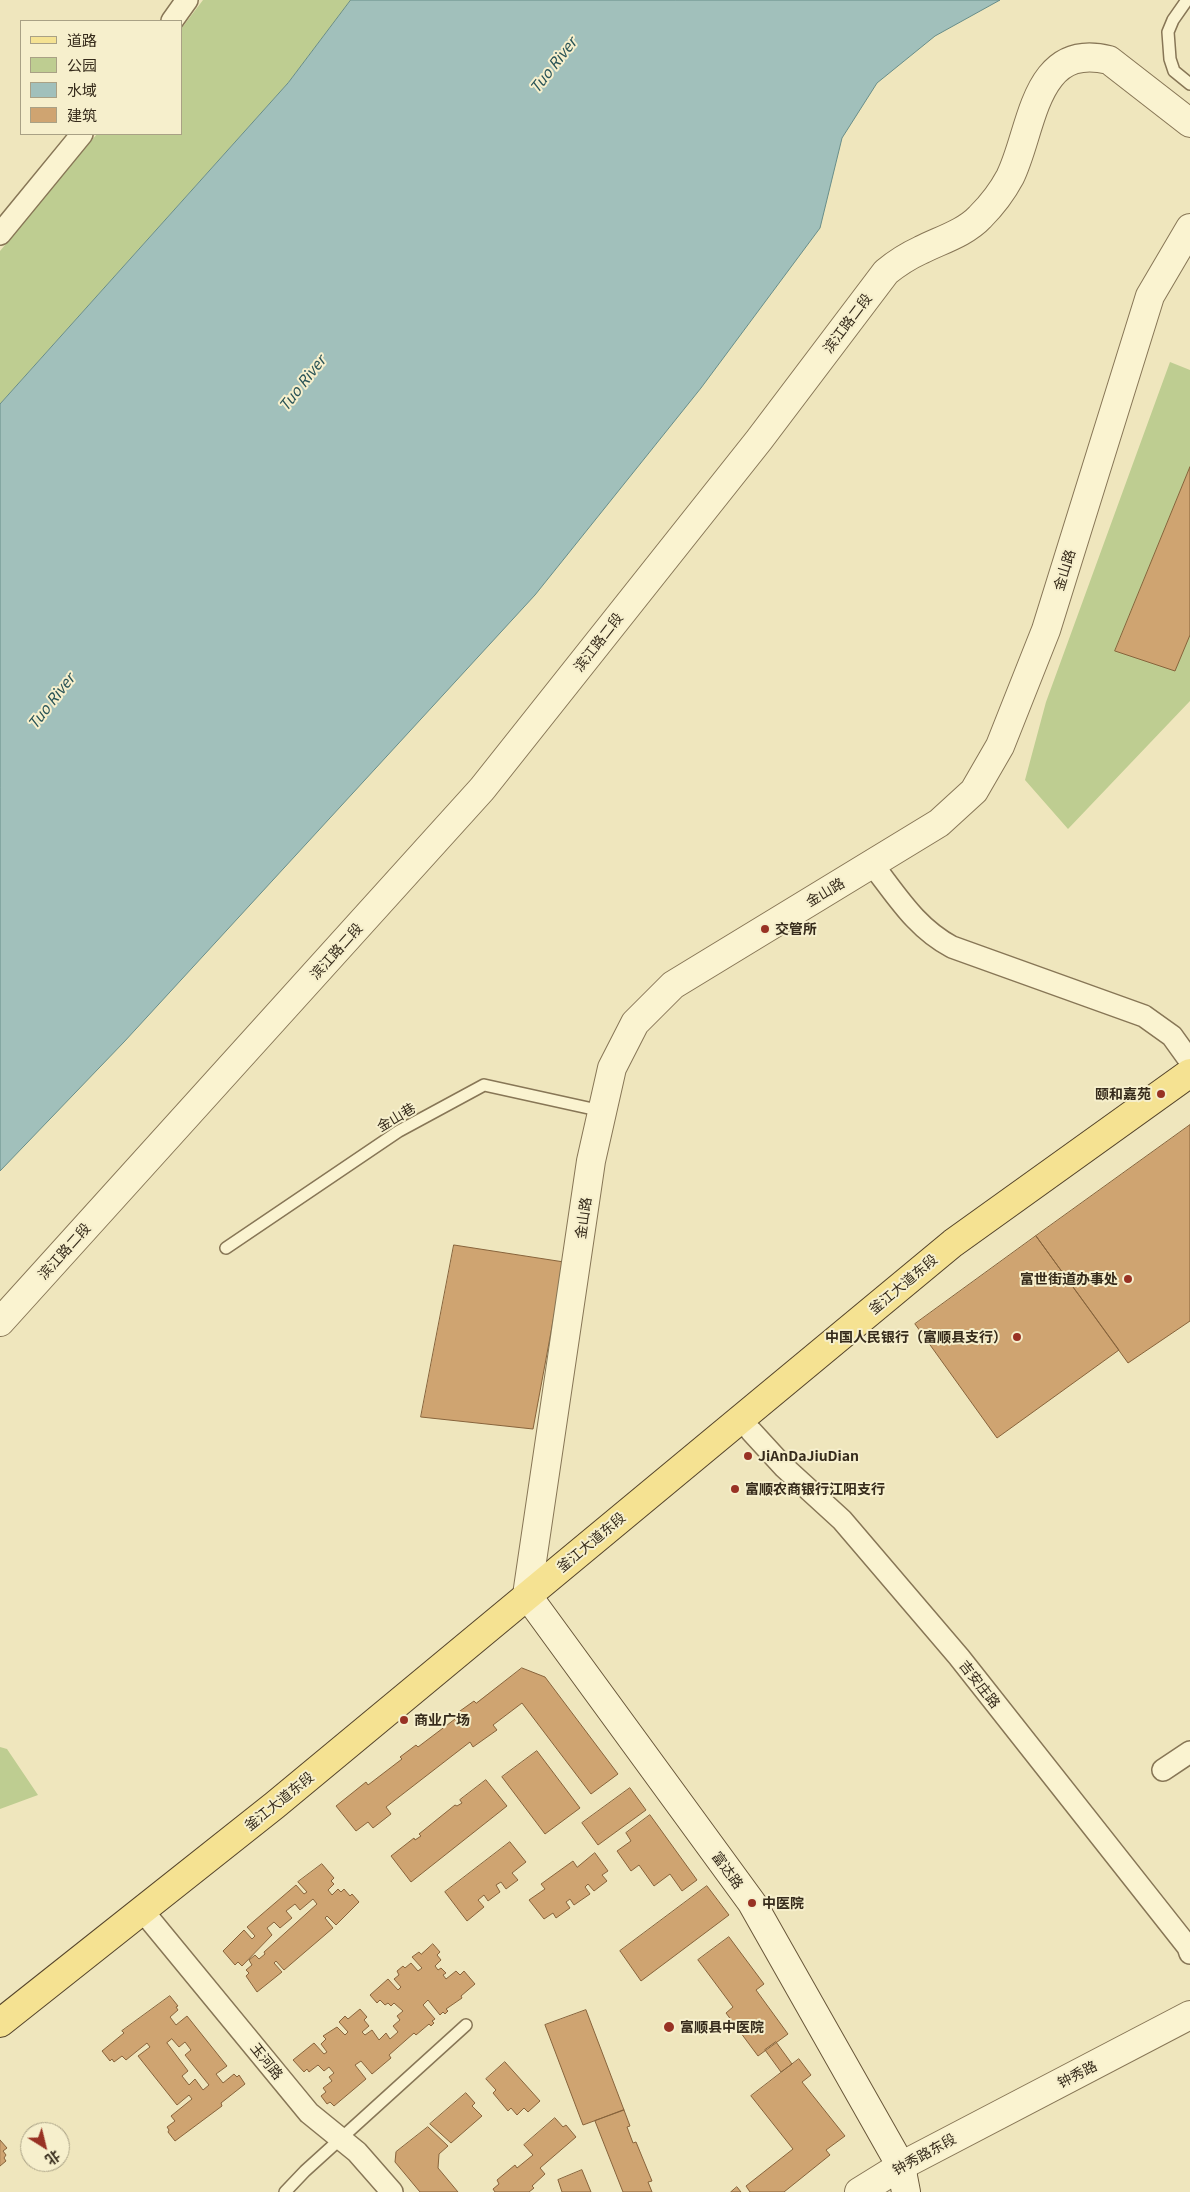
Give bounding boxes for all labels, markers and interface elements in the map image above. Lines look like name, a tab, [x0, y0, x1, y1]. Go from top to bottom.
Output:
legend	[20, 20, 182, 135]
text: 道路	[67, 29, 97, 50]
water label: Tuo River	[526, 34, 580, 96]
text: 公园	[67, 54, 97, 75]
text: 水域	[67, 79, 97, 100]
text: 建筑	[67, 104, 97, 125]
street label: 滨江路二段	[819, 290, 875, 356]
water label: Tuo River	[275, 352, 329, 414]
street label: 金山路	[1050, 547, 1078, 593]
street label: 滨江路二段	[570, 609, 626, 675]
water label: Tuo River	[24, 670, 78, 732]
street label: 金山路	[803, 874, 847, 910]
street label: 滨江路二段	[306, 919, 366, 983]
place label: 交管所	[775, 921, 817, 937]
marker: 交管所	[759, 923, 771, 935]
place label: 颐和嘉苑	[1095, 1086, 1151, 1102]
marker: 颐和嘉苑	[1155, 1088, 1167, 1100]
street label: 金山巷	[374, 1099, 418, 1135]
street label: 金山路	[572, 1196, 594, 1240]
street label: 滨江路二段	[34, 1219, 94, 1283]
street label: 釜江大道东段	[865, 1251, 941, 1317]
place label: 富世街道办事处	[1020, 1271, 1118, 1287]
marker: 富世街道办事处	[1122, 1273, 1134, 1285]
place label: 中国人民银行（富顺县支行）	[825, 1329, 1007, 1345]
marker: 中国人民银行（富顺县支行）	[1011, 1331, 1023, 1343]
place label: JiAnDaJiuDian	[758, 1448, 859, 1464]
marker: JiAnDaJiuDian	[742, 1450, 754, 1462]
place label: 富顺农商银行江阳支行	[745, 1481, 885, 1497]
marker: 富顺农商银行江阳支行	[729, 1483, 741, 1495]
street label: 釜江大道东段	[553, 1509, 629, 1575]
street label: 吉安庄路	[956, 1657, 1004, 1711]
place label: 商业广场	[414, 1712, 470, 1728]
marker: 商业广场	[398, 1714, 410, 1726]
street label: 釜江大道东段	[241, 1768, 317, 1834]
street label: 富达路	[709, 1848, 747, 1892]
place label: 中医院	[762, 1895, 804, 1911]
marker: 中医院	[746, 1897, 758, 1909]
place label: 富顺县中医院	[680, 2019, 764, 2035]
marker: 富顺县中医院	[662, 2020, 676, 2034]
street label: 玉河路	[247, 2039, 287, 2083]
street label: 钟秀路	[1054, 2057, 1100, 2091]
north arrow	[20, 2122, 70, 2172]
street label: 钟秀路东段	[889, 2130, 959, 2178]
text: 北	[42, 2146, 65, 2171]

